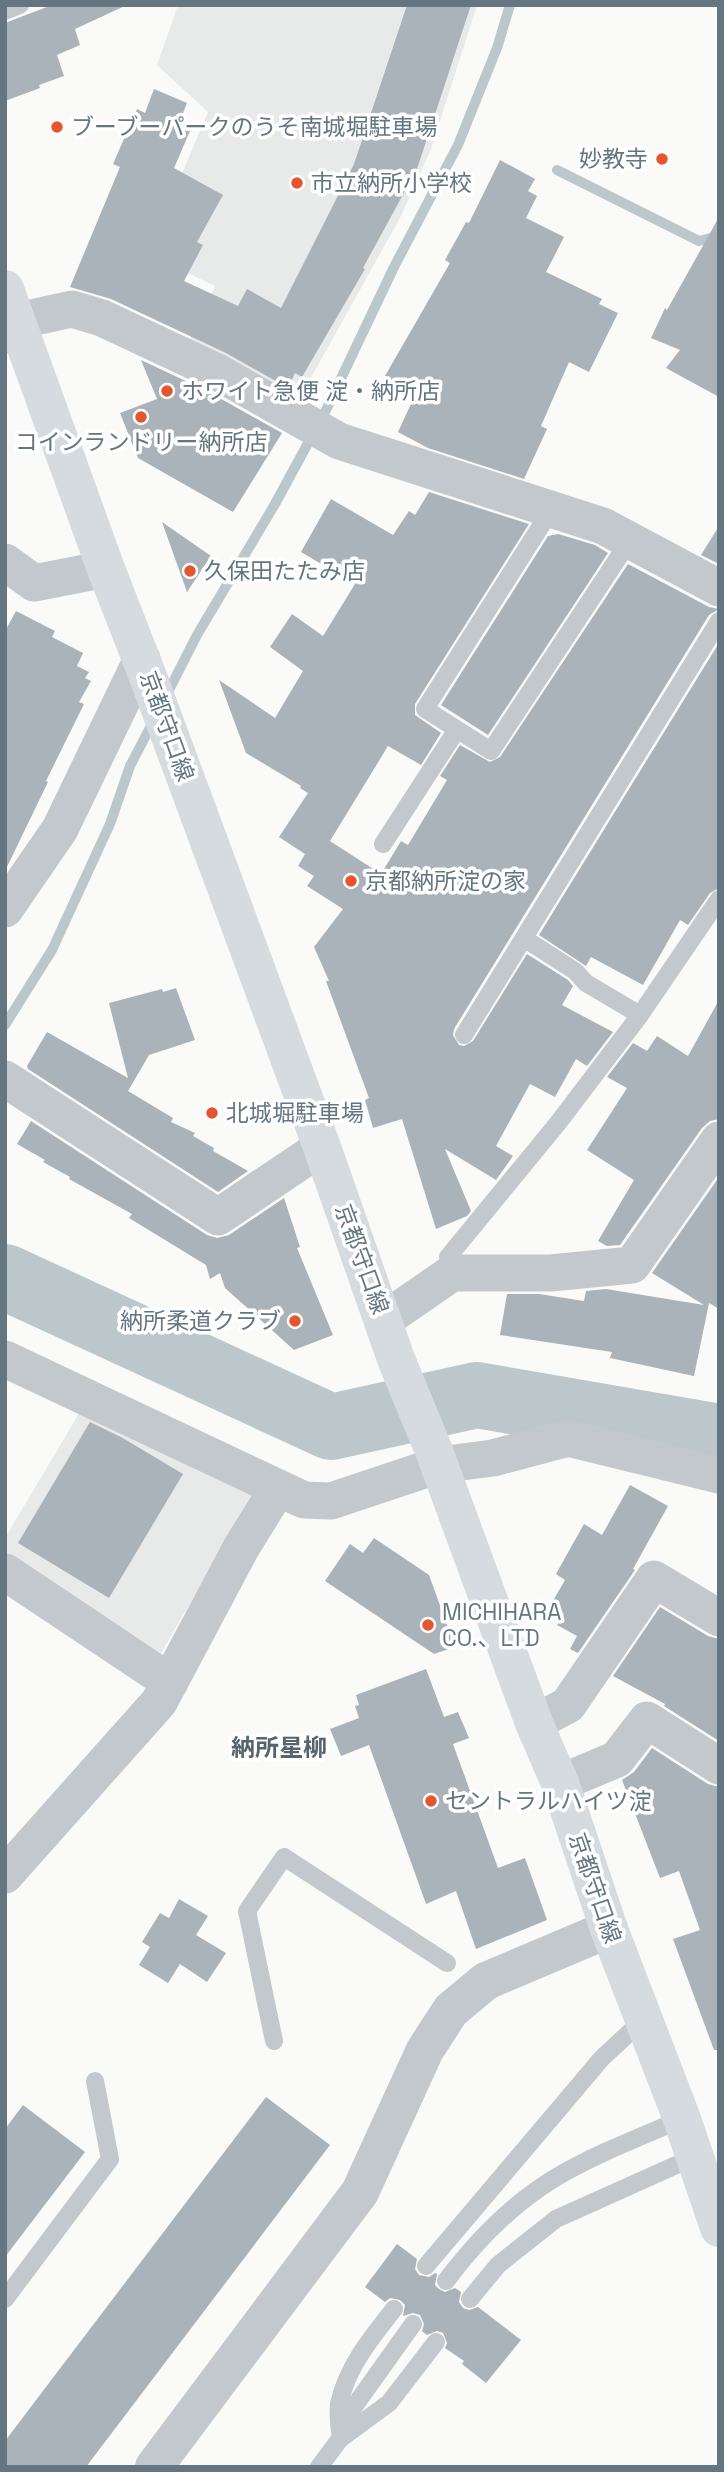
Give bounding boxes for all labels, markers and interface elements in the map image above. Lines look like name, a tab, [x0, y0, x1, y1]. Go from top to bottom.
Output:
place label: ブーブーパークのうそ南城堀駐車場	[71, 112, 437, 142]
marker: ブーブーパークのうそ南城堀駐車場	[49, 119, 65, 135]
place label: 妙教寺	[579, 144, 648, 174]
marker: 妙教寺	[654, 151, 670, 167]
place label: 市立納所小学校	[311, 168, 472, 198]
marker: 市立納所小学校	[289, 175, 305, 191]
place label: ホワイト急便 淀・納所店	[181, 376, 440, 406]
marker: ホワイト急便 淀・納所店	[159, 383, 175, 399]
marker: コインランドリー納所店	[133, 409, 149, 425]
place label: コインランドリー納所店	[15, 427, 268, 457]
place label: 久保田たたみ店	[204, 556, 365, 586]
marker: 久保田たたみ店	[182, 563, 198, 579]
street label: 京都守口線	[133, 667, 201, 785]
place label: 京都納所淀の家	[365, 866, 526, 896]
marker: 京都納所淀の家	[343, 873, 359, 889]
place label: 北城堀駐車場	[226, 1098, 364, 1128]
marker: 北城堀駐車場	[204, 1105, 220, 1121]
street label: 京都守口線	[328, 1200, 396, 1318]
place label: 納所柔道クラブ	[120, 1306, 281, 1336]
marker: 納所柔道クラブ	[287, 1313, 303, 1329]
place label: MICHIHARA CO.、LTD	[442, 1597, 562, 1653]
marker: MICHIHARA CO.、LTD	[420, 1617, 436, 1633]
district label: 納所星柳	[231, 1732, 327, 1763]
place label: セントラルハイツ淀	[445, 1786, 652, 1816]
marker: セントラルハイツ淀	[423, 1793, 439, 1809]
street label: 京都守口線	[562, 1829, 628, 1947]

